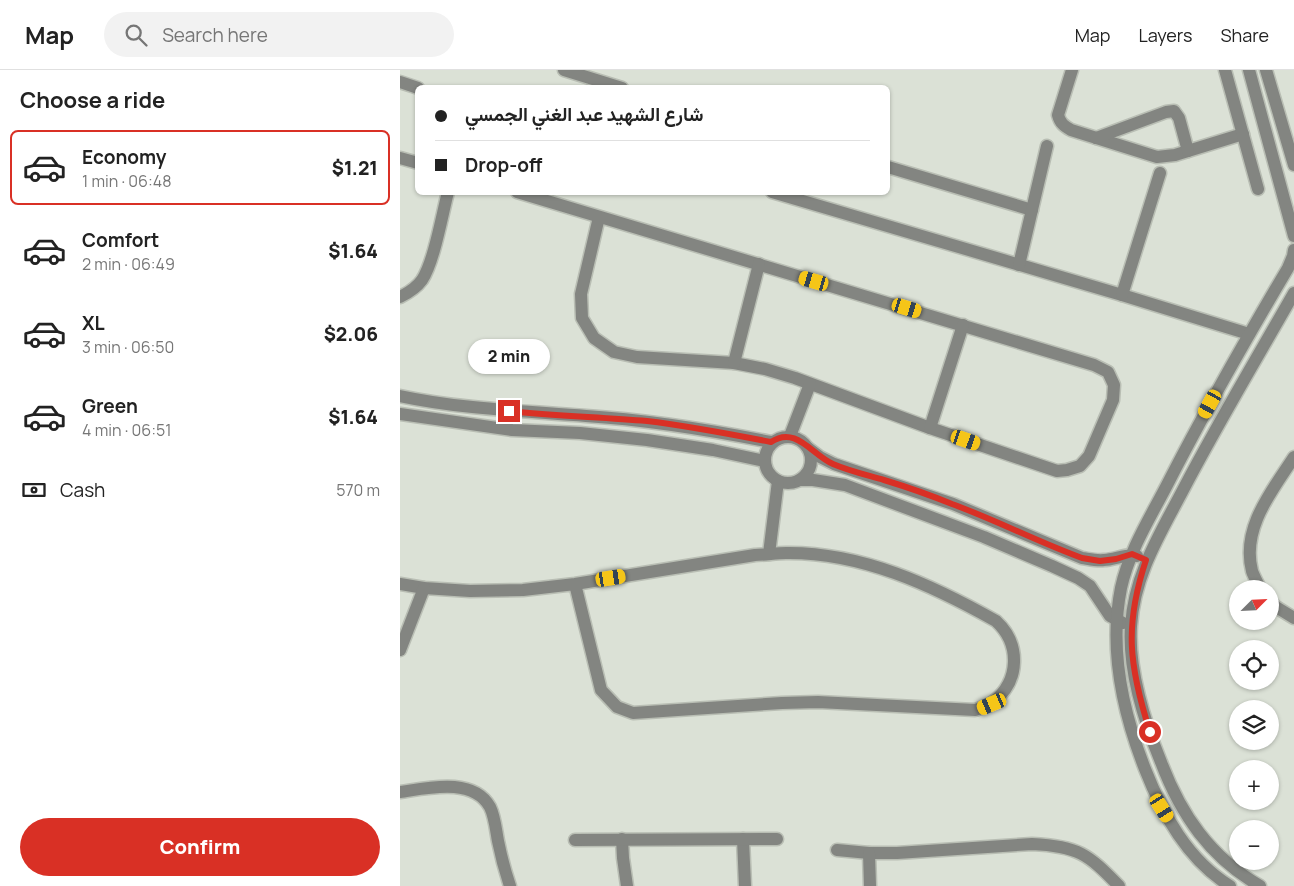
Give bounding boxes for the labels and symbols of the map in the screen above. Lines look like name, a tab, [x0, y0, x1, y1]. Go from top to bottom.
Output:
car	[797, 270, 830, 292]
car	[890, 296, 923, 320]
callout: 2 min	[468, 338, 550, 374]
car	[1196, 387, 1223, 421]
route end	[498, 400, 520, 422]
car	[949, 428, 982, 452]
car	[595, 568, 626, 588]
north arrow	[1229, 580, 1279, 630]
car	[975, 691, 1008, 717]
route start	[1139, 721, 1161, 743]
car	[1147, 791, 1176, 825]

